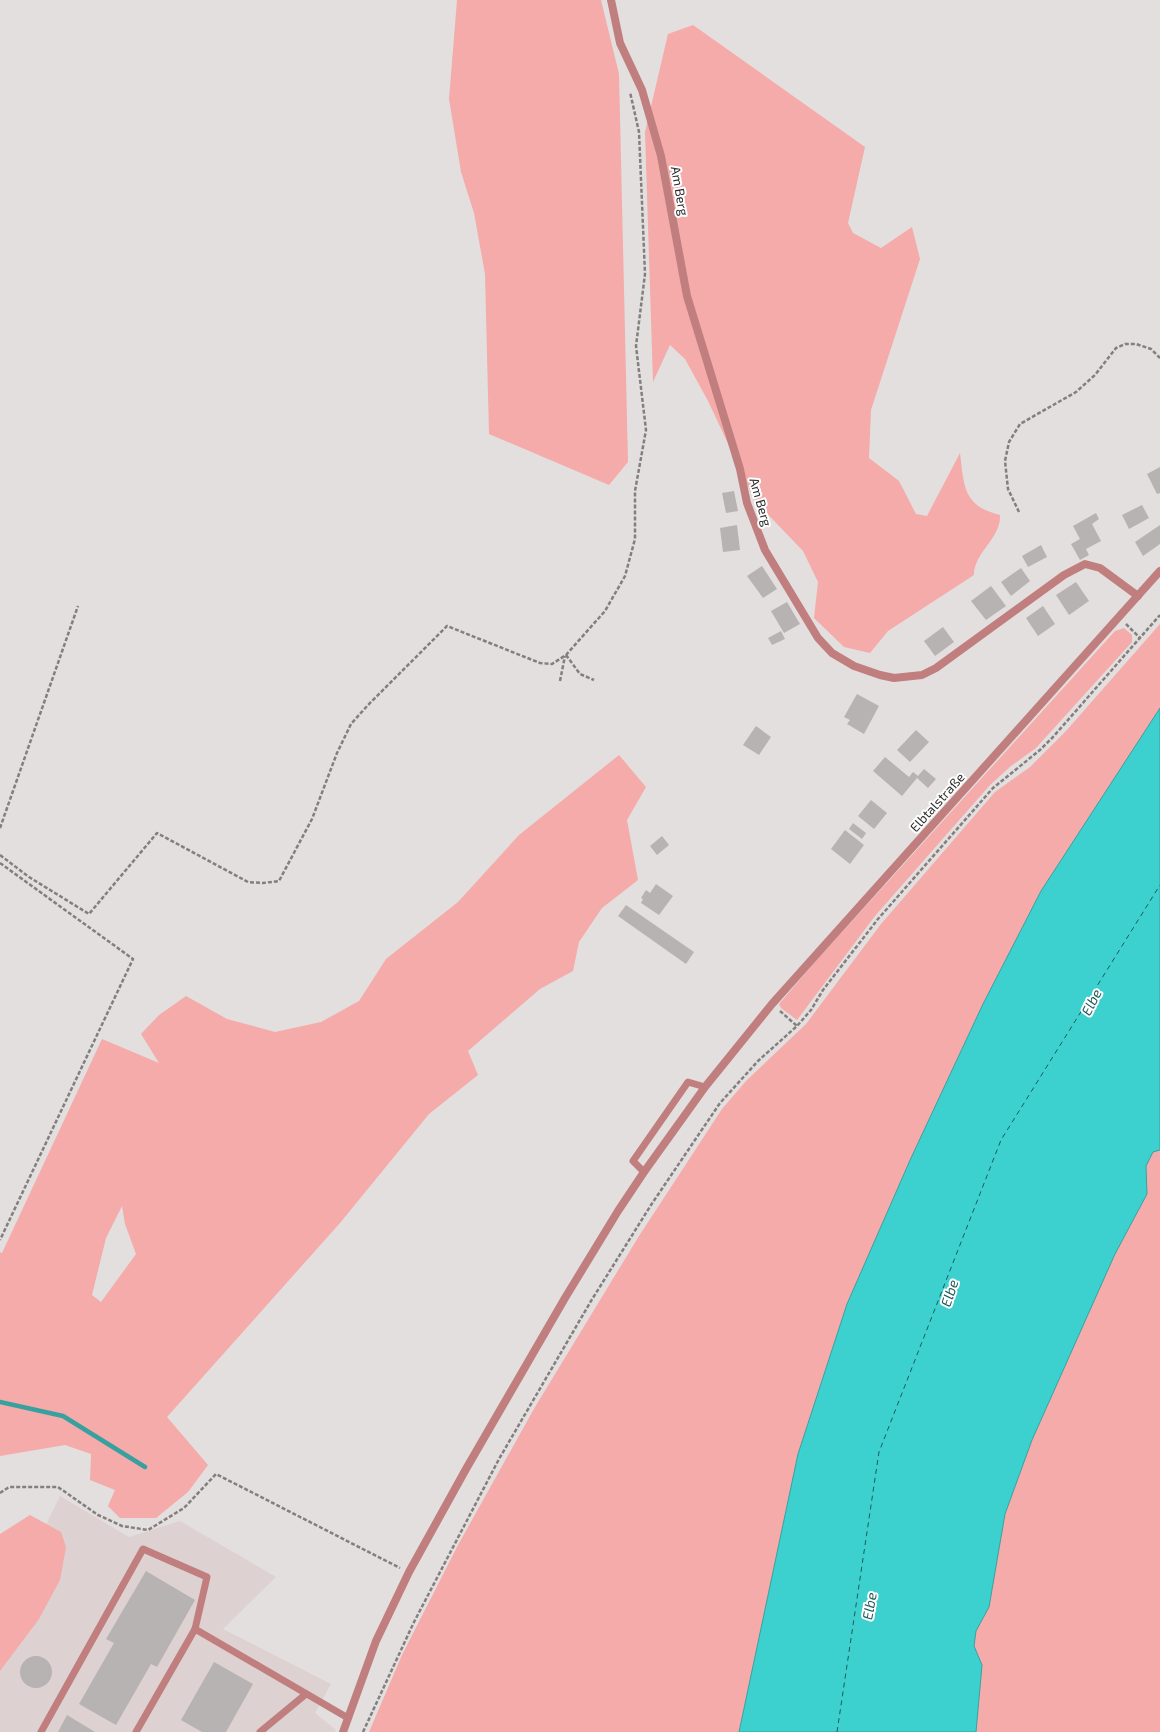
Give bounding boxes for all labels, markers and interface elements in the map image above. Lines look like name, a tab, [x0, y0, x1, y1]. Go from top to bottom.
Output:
street label: Am Berg	[668, 165, 692, 217]
street label: Am Berg	[746, 476, 776, 528]
street label: Elbtalstraße	[906, 769, 968, 835]
water label: Elbe	[1077, 985, 1105, 1018]
water label: Elbe	[937, 1277, 961, 1309]
water label: Elbe	[858, 1591, 880, 1621]

